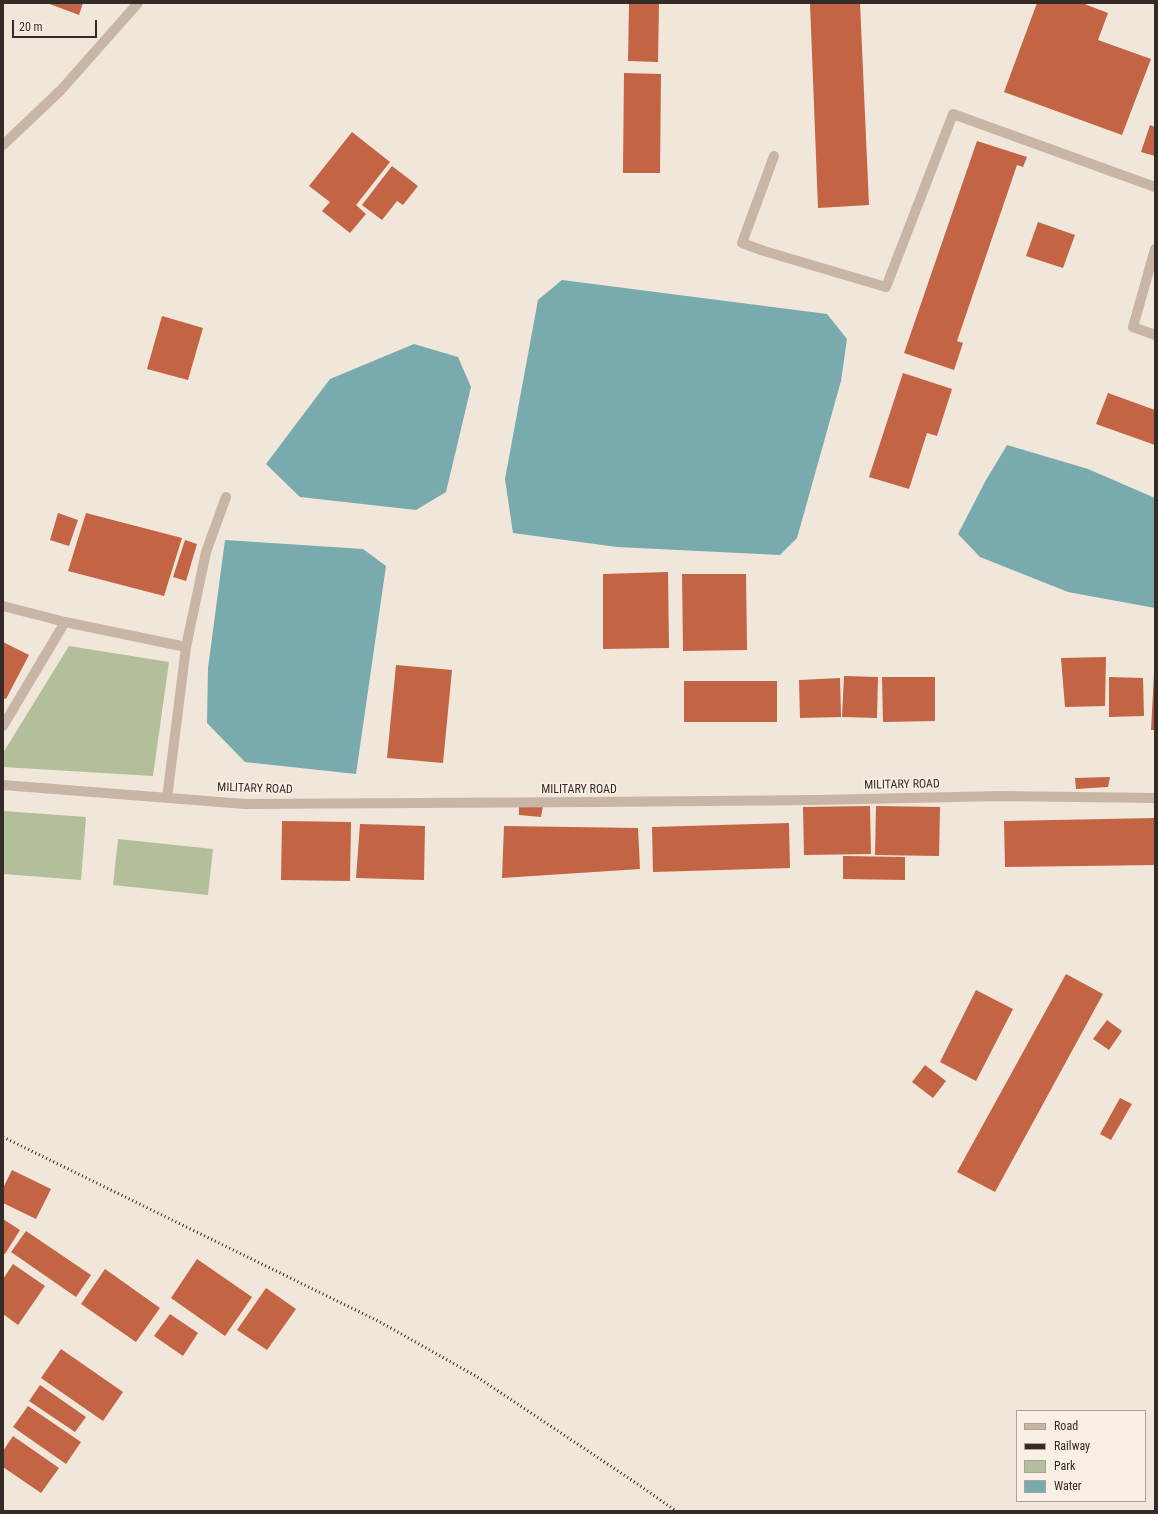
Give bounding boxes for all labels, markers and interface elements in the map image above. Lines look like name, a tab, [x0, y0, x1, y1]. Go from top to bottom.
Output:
scale bar	[14, 12, 99, 38]
text: 20 m	[19, 20, 43, 34]
street label: MILITARY ROAD	[864, 777, 940, 793]
street label: MILITARY ROAD	[217, 780, 293, 798]
street label: MILITARY ROAD	[541, 783, 617, 797]
legend	[1016, 1410, 1146, 1502]
text: Road	[1054, 1419, 1078, 1433]
text: Railway	[1054, 1439, 1090, 1453]
text: Park	[1054, 1459, 1075, 1473]
text: Water	[1054, 1479, 1082, 1493]

